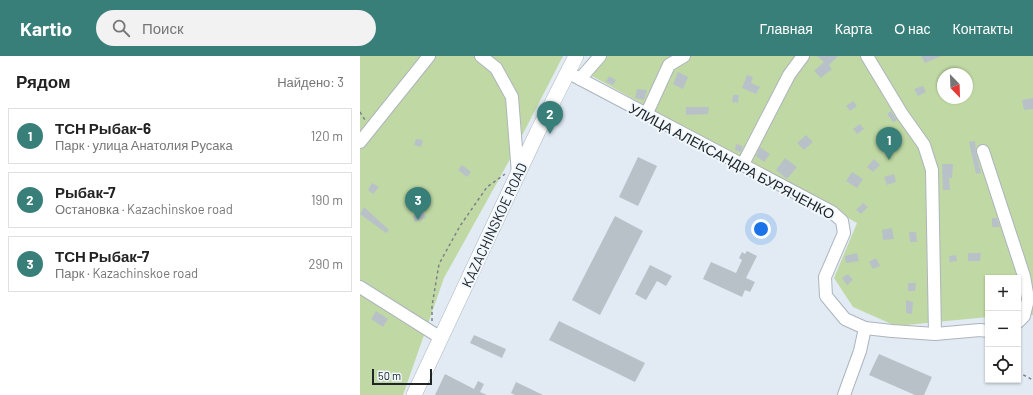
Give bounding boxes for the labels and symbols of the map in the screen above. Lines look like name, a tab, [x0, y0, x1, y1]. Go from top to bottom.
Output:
north arrow	[937, 68, 973, 104]
street label: УЛИЦА АЛЕКСАНДРА БУРЯЧЕНКО	[626, 99, 838, 223]
pin: 2	[537, 101, 563, 134]
pin: 1	[876, 127, 902, 160]
street label: KAZACHINSKOE ROAD	[458, 160, 530, 290]
pin: 3	[405, 187, 431, 220]
your location	[751, 219, 771, 239]
scale bar	[372, 367, 432, 386]

